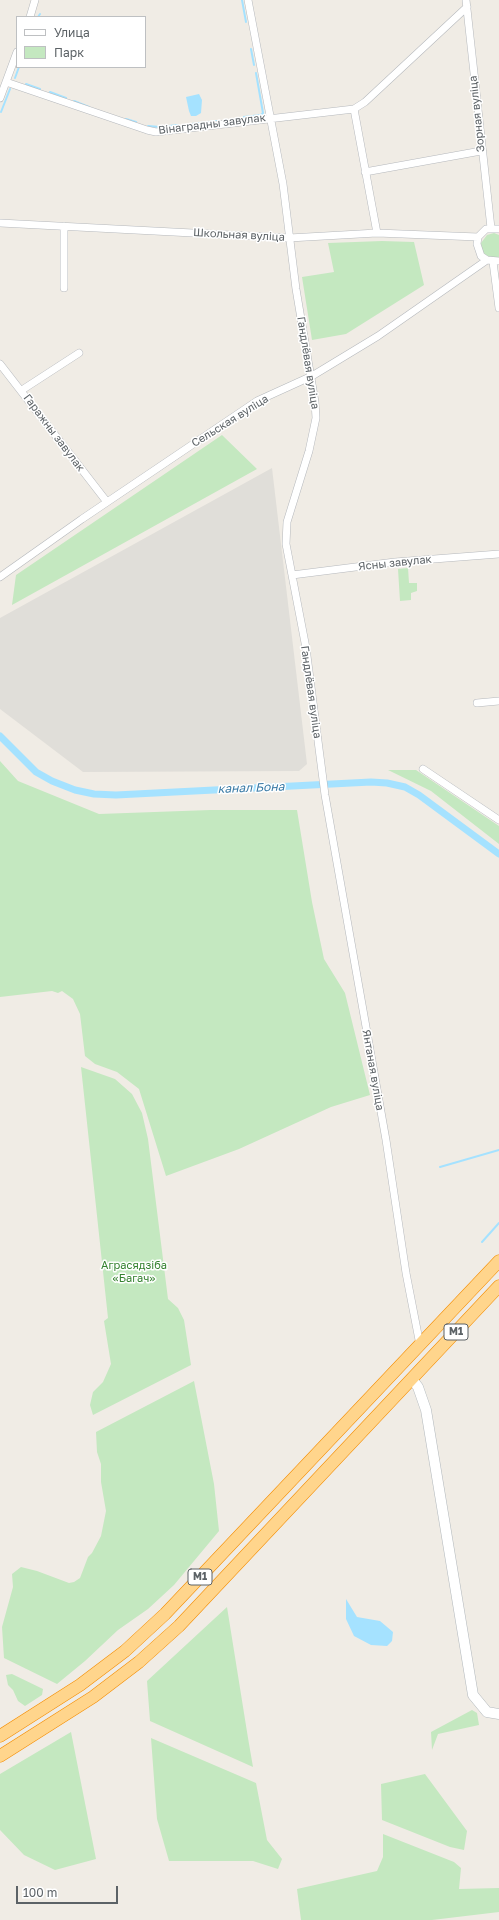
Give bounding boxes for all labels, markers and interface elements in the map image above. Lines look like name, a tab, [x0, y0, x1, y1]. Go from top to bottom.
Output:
legend	[16, 16, 146, 68]
text: Улица	[54, 25, 90, 40]
text: Парк	[54, 45, 84, 60]
street label: Зорная вуліца	[466, 75, 488, 153]
street label: Вінаградны завулак	[157, 111, 267, 137]
street label: Школьная вуліца	[193, 226, 285, 244]
street label: Гандлёвая вуліца	[294, 316, 322, 410]
street label: Гаражны завулак	[21, 392, 87, 474]
street label: Сельская вуліца	[189, 392, 271, 450]
street label: Ясны завулак	[358, 553, 432, 573]
street label: Гандлёвая вуліца	[298, 645, 324, 739]
water label: канал Бона	[217, 780, 285, 796]
street label: Янтаная вуліца	[359, 1028, 387, 1112]
park label: Аграсядзіба «Багач»	[101, 1259, 167, 1285]
road number: М1	[444, 1324, 468, 1340]
road number: М1	[188, 1569, 212, 1585]
scale bar	[18, 1878, 120, 1904]
text: 100 m	[23, 1885, 57, 1900]

